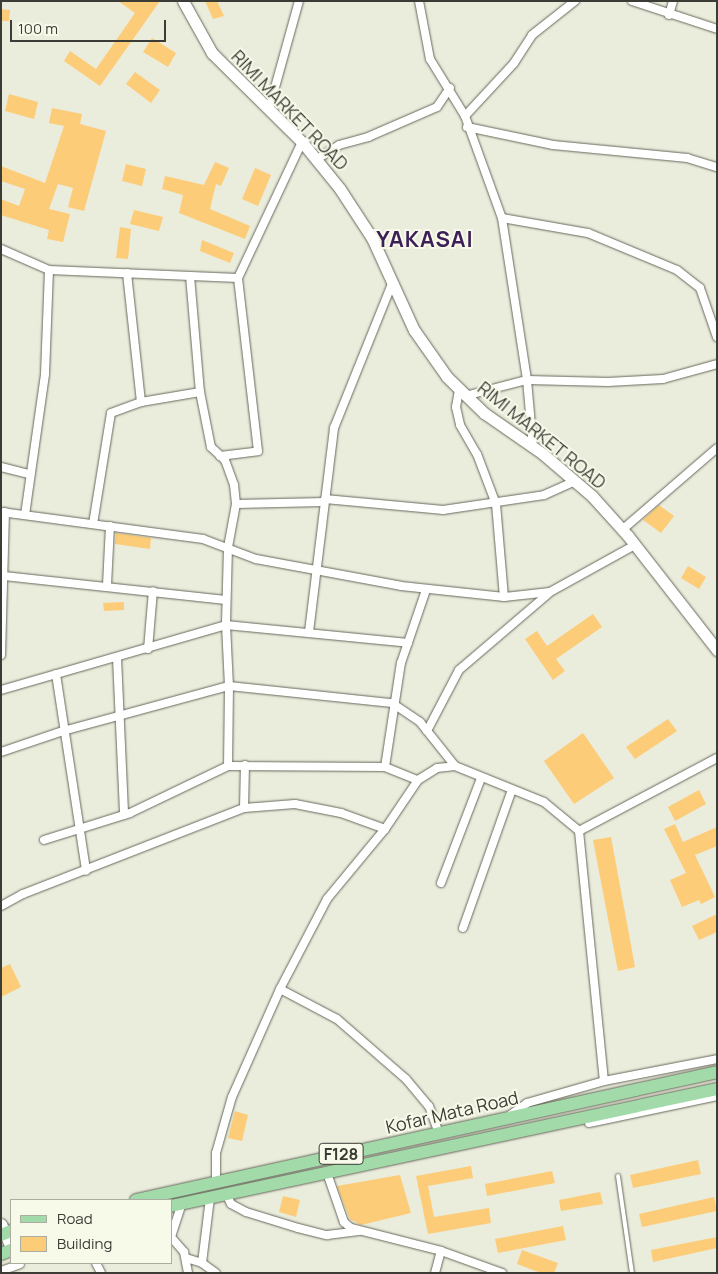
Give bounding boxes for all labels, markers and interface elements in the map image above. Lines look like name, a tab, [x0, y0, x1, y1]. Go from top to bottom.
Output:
scale bar	[12, 10, 169, 42]
text: 100 m	[18, 18, 58, 39]
street label: RIMI MARKET ROAD	[227, 45, 353, 175]
district label: YAKASAI	[375, 227, 475, 253]
street label: RIMI MARKET ROAD	[473, 377, 611, 493]
street label: Kofar Mata Road	[384, 1086, 520, 1138]
road number: F128	[318, 1140, 364, 1168]
legend	[10, 1199, 172, 1264]
text: Road	[57, 1208, 93, 1229]
text: Building	[57, 1233, 112, 1254]

